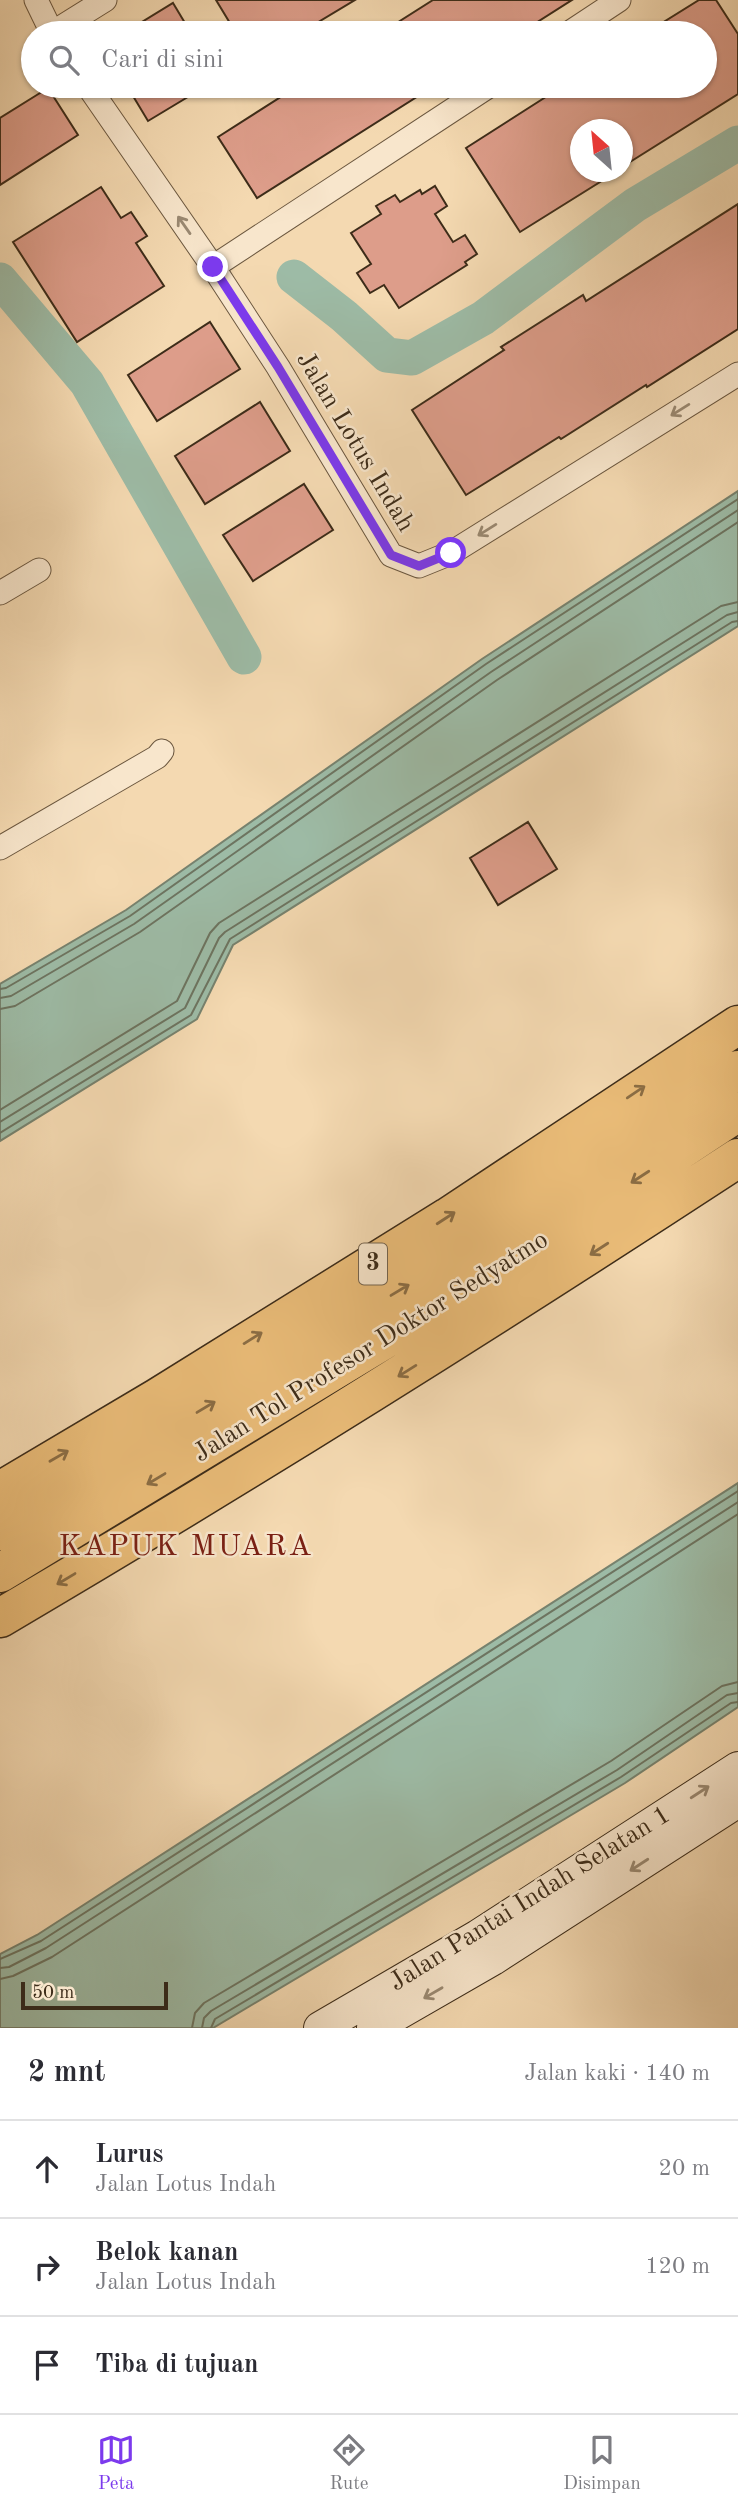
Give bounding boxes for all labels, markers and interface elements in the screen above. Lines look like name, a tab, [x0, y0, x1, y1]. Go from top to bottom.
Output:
search box	[21, 21, 717, 98]
icon: search	[45, 41, 83, 79]
text: Cari di sini	[101, 47, 223, 73]
north arrow	[570, 119, 633, 182]
one-way arrow	[177, 216, 191, 235]
route end	[197, 251, 228, 282]
street label: Jalan Lotus Indah	[291, 348, 419, 536]
one-way arrow	[671, 403, 691, 417]
one-way arrow	[478, 524, 498, 538]
route start	[435, 537, 466, 568]
one-way arrow	[626, 1085, 645, 1100]
one-way arrow	[631, 1170, 650, 1184]
one-way arrow	[436, 1210, 456, 1224]
street label: Jalan Tol Profesor Doktor Sedyatmo	[189, 1227, 553, 1467]
one-way arrow	[590, 1242, 609, 1256]
road number: 3	[359, 1244, 387, 1284]
one-way arrow	[390, 1282, 410, 1296]
one-way arrow	[243, 1331, 263, 1345]
one-way arrow	[398, 1363, 417, 1378]
one-way arrow	[195, 1400, 215, 1414]
one-way arrow	[48, 1449, 68, 1463]
one-way arrow	[147, 1472, 167, 1486]
district label: KAPUK MUARA	[59, 1532, 313, 1562]
one-way arrow	[57, 1572, 77, 1586]
one-way arrow	[690, 1785, 709, 1800]
street label: Jalan Pantai Indah Selatan 1	[385, 1802, 675, 1996]
one-way arrow	[630, 1858, 650, 1872]
scale bar	[21, 1979, 168, 2011]
text: 50 m	[32, 1984, 74, 2003]
one-way arrow	[424, 1986, 444, 2000]
text: 2 mnt	[28, 2058, 105, 2088]
text: Jalan kaki · 140 m	[524, 2062, 710, 2085]
text: Lurus	[95, 2142, 163, 2168]
icon: ahead	[28, 2150, 66, 2188]
text: 20 m	[659, 2157, 710, 2180]
text: Jalan Lotus Indah	[95, 2173, 276, 2196]
text: Belok kanan	[95, 2240, 239, 2266]
icon: right	[28, 2248, 66, 2286]
text: 120 m	[645, 2255, 710, 2278]
text: Jalan Lotus Indah	[95, 2271, 276, 2294]
icon: arrive	[28, 2346, 66, 2384]
text: Tiba di tujuan	[95, 2352, 259, 2378]
tab: Peta	[97, 2431, 135, 2496]
tab: Rute	[329, 2431, 369, 2496]
tab: Disimpan	[563, 2431, 641, 2496]

